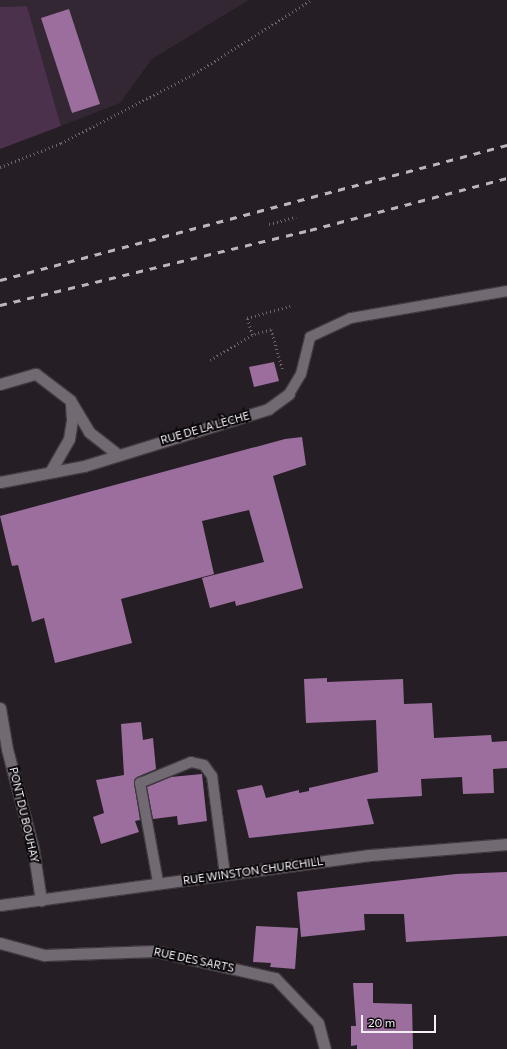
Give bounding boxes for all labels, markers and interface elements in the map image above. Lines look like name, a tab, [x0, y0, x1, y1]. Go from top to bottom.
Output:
street label: RUE DE LA LÈCHE	[159, 409, 251, 447]
street label: PONT DU BOUHAY	[7, 766, 41, 864]
street label: RUE WINSTON CHURCHILL	[182, 855, 324, 887]
street label: RUE DES SARTS	[153, 945, 235, 975]
scale bar	[363, 1007, 438, 1033]
text: 20 m	[368, 1015, 395, 1029]

